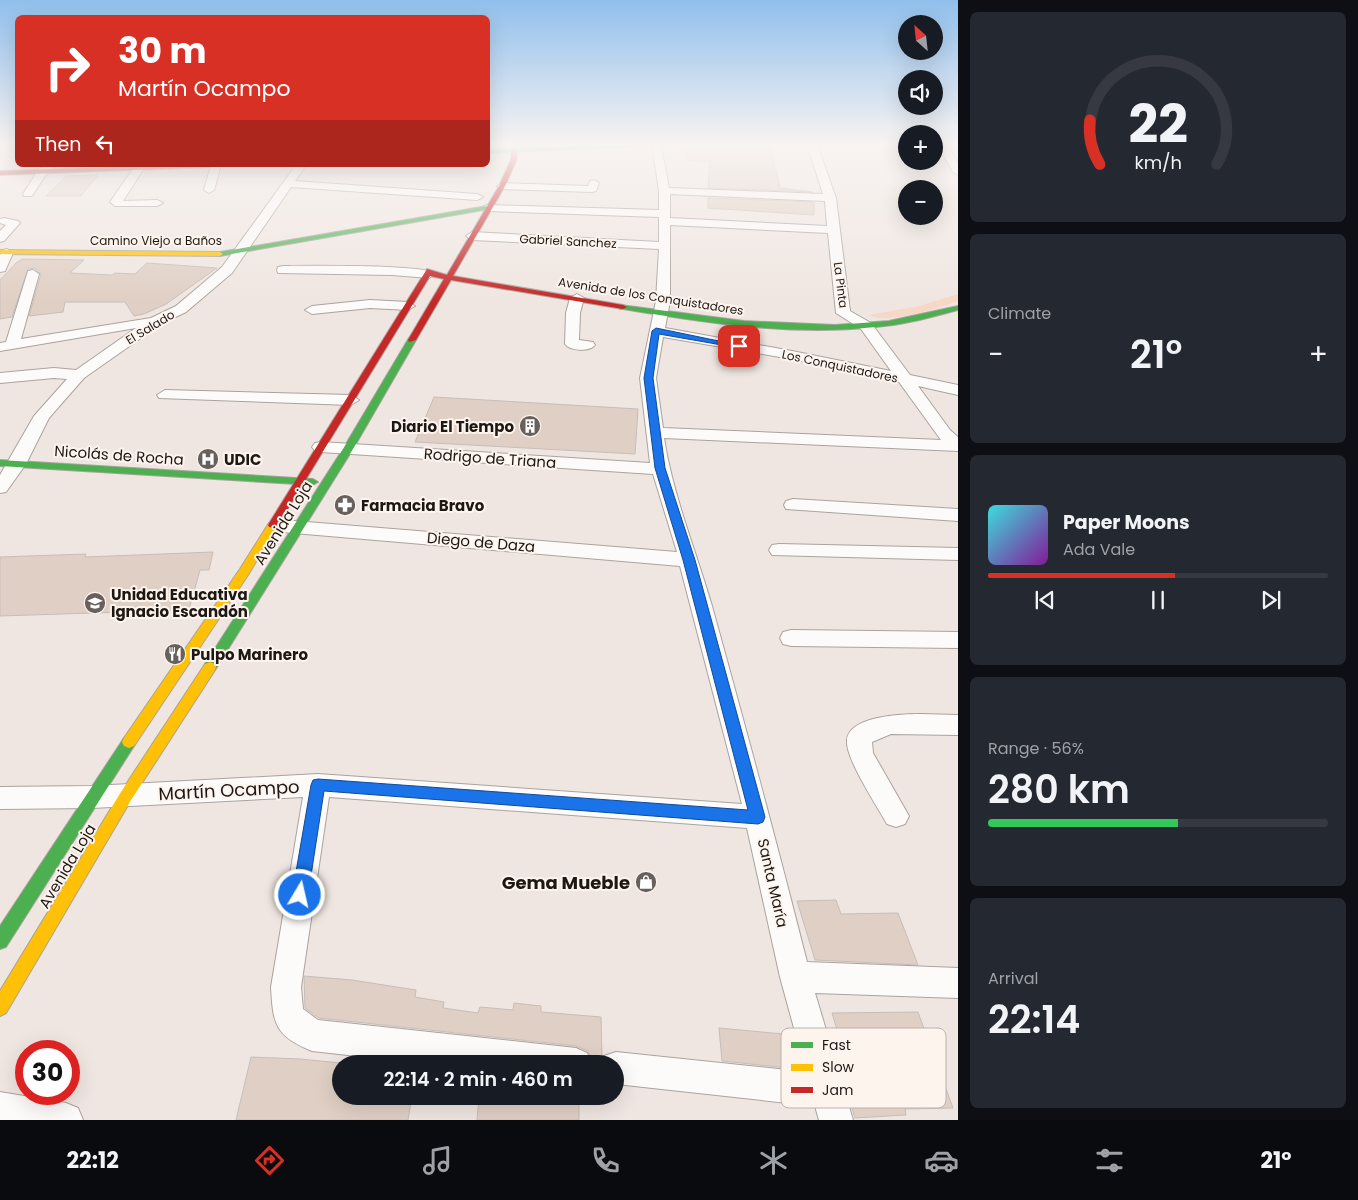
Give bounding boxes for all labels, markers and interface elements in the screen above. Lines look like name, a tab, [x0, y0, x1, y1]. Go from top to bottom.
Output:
north arrow	[898, 15, 942, 60]
map controls	[898, 15, 943, 225]
text: 30 m	[118, 26, 206, 75]
icon: right	[35, 35, 100, 100]
button: sound	[898, 70, 943, 115]
text: Martín Ocampo	[118, 73, 291, 104]
text: 22	[1128, 88, 1188, 161]
button: +	[898, 125, 943, 170]
icon: left	[91, 130, 119, 158]
text: Then	[35, 131, 81, 158]
text: km/h	[1134, 150, 1182, 175]
button: −	[898, 180, 943, 225]
street label: Gabriel Sanchez	[519, 230, 617, 252]
street label: Camino Viejo a Baños	[90, 232, 222, 249]
street label: La Pinta	[830, 261, 852, 309]
street label: Avenida de los Conquistadores	[557, 273, 745, 319]
text: Climate	[988, 302, 1051, 325]
street label: El Salado	[122, 306, 178, 348]
pin	[718, 325, 760, 367]
text: 21°	[1130, 328, 1182, 381]
icon: arrive	[725, 332, 753, 360]
text: −	[988, 335, 1003, 374]
text: +	[1309, 335, 1328, 374]
street label: Los Conquistadores	[780, 345, 900, 387]
building icon: Diario El Tiempo	[518, 414, 542, 438]
place label: Diario El Tiempo	[391, 416, 514, 437]
street label: Nicolás de Rocha	[54, 440, 184, 470]
street label: Rodrigo de Triana	[423, 443, 557, 473]
hospital icon: UDIC	[196, 447, 220, 471]
place label: UDIC	[224, 449, 261, 470]
street label: Avenida Loja	[249, 477, 317, 569]
pharmacy icon: Farmacia Bravo	[333, 493, 357, 517]
place label: Farmacia Bravo	[361, 495, 485, 516]
text: Paper Moons	[1063, 509, 1190, 536]
street label: Diego de Daza	[426, 527, 536, 557]
text: Ada Vale	[1063, 538, 1135, 561]
place label: Unidad Educativa Ignacio Escandón	[111, 584, 248, 622]
icon: previous	[1031, 586, 1059, 614]
icon: pause	[1144, 586, 1172, 614]
icon: next	[1257, 586, 1285, 614]
school or university icon: Unidad Educativa Ignacio Escandón	[83, 591, 107, 615]
restaurant icon: Pulpo Marinero	[163, 642, 187, 666]
place label: Pulpo Marinero	[191, 644, 308, 665]
text: Range · 56%	[988, 737, 1084, 760]
text: 280 km	[988, 763, 1130, 816]
street label: Martín Ocampo	[158, 774, 300, 806]
street label: Avenida Loja	[33, 820, 101, 912]
street label: Santa María	[753, 836, 793, 930]
position arrow	[273, 868, 325, 920]
place label: Gema Mueble	[502, 870, 630, 895]
shop icon: Gema Mueble	[634, 870, 658, 894]
text: Arrival	[988, 967, 1038, 990]
text: 22:14	[988, 993, 1081, 1046]
legend	[781, 1028, 946, 1108]
text: Fast	[822, 1035, 851, 1055]
speed limit sign: 30	[15, 1040, 80, 1105]
text: Slow	[822, 1057, 855, 1077]
text: 22:14 · 2 min · 460 m	[383, 1066, 573, 1093]
text: Jam	[822, 1080, 853, 1100]
icon: directions	[252, 1143, 287, 1178]
icon: music	[420, 1143, 455, 1178]
icon: phone	[588, 1143, 623, 1178]
icon: climate	[756, 1143, 791, 1178]
icon: car	[924, 1143, 959, 1178]
icon: filters	[1092, 1143, 1127, 1178]
text: 22:12	[67, 1145, 119, 1176]
text: 21°	[1260, 1145, 1291, 1176]

